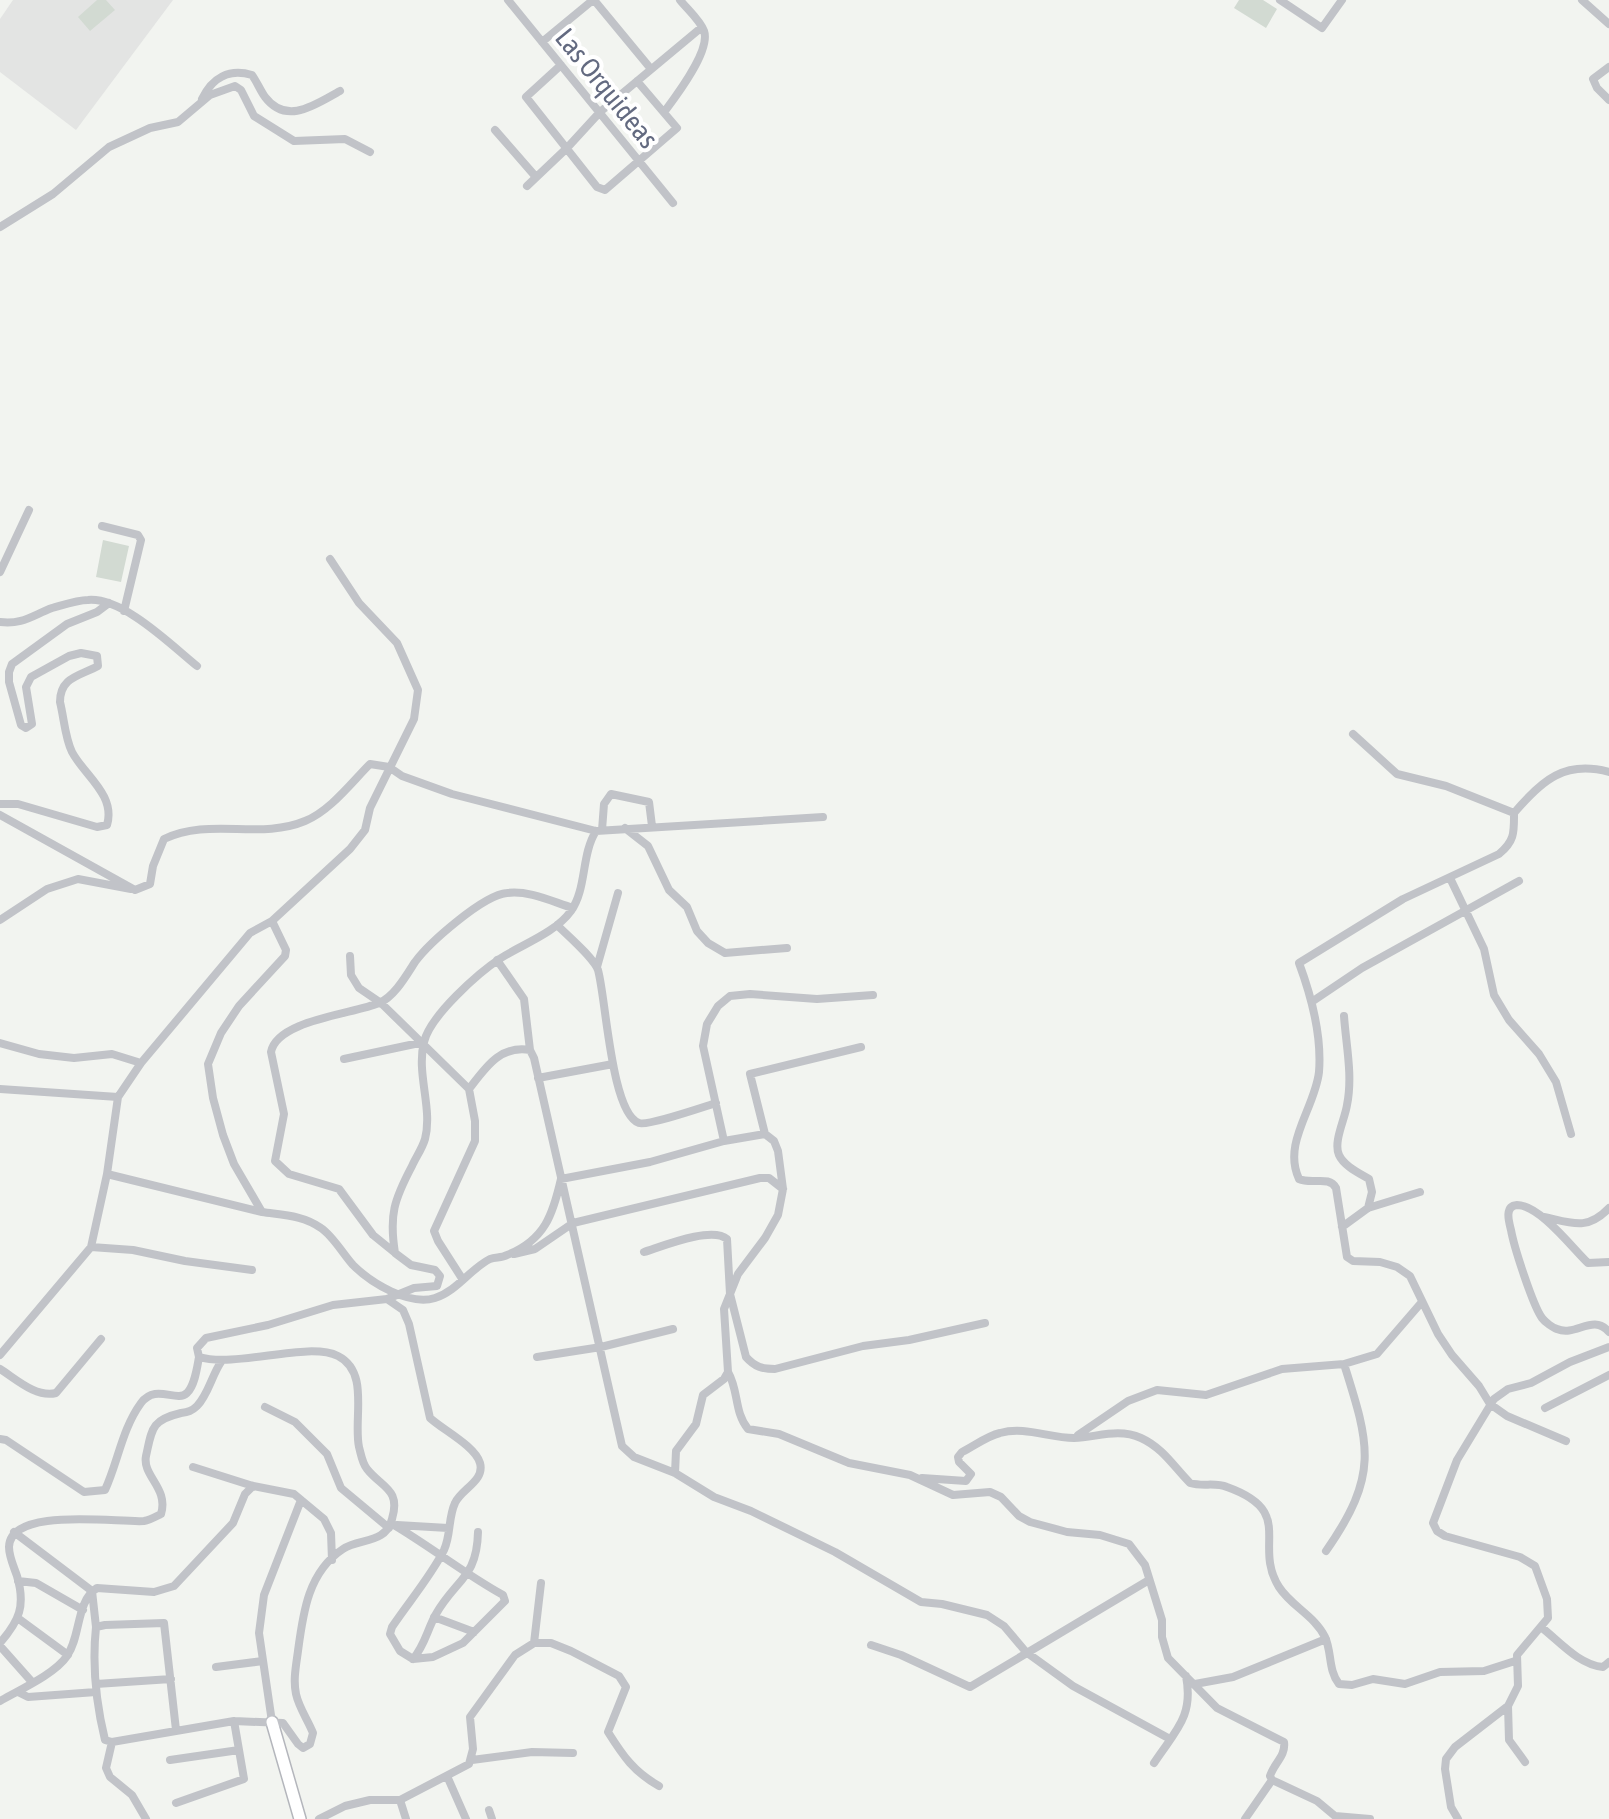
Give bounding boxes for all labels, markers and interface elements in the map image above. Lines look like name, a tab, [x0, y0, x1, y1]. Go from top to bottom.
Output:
street label: Las Orquideas	[549, 22, 665, 154]

